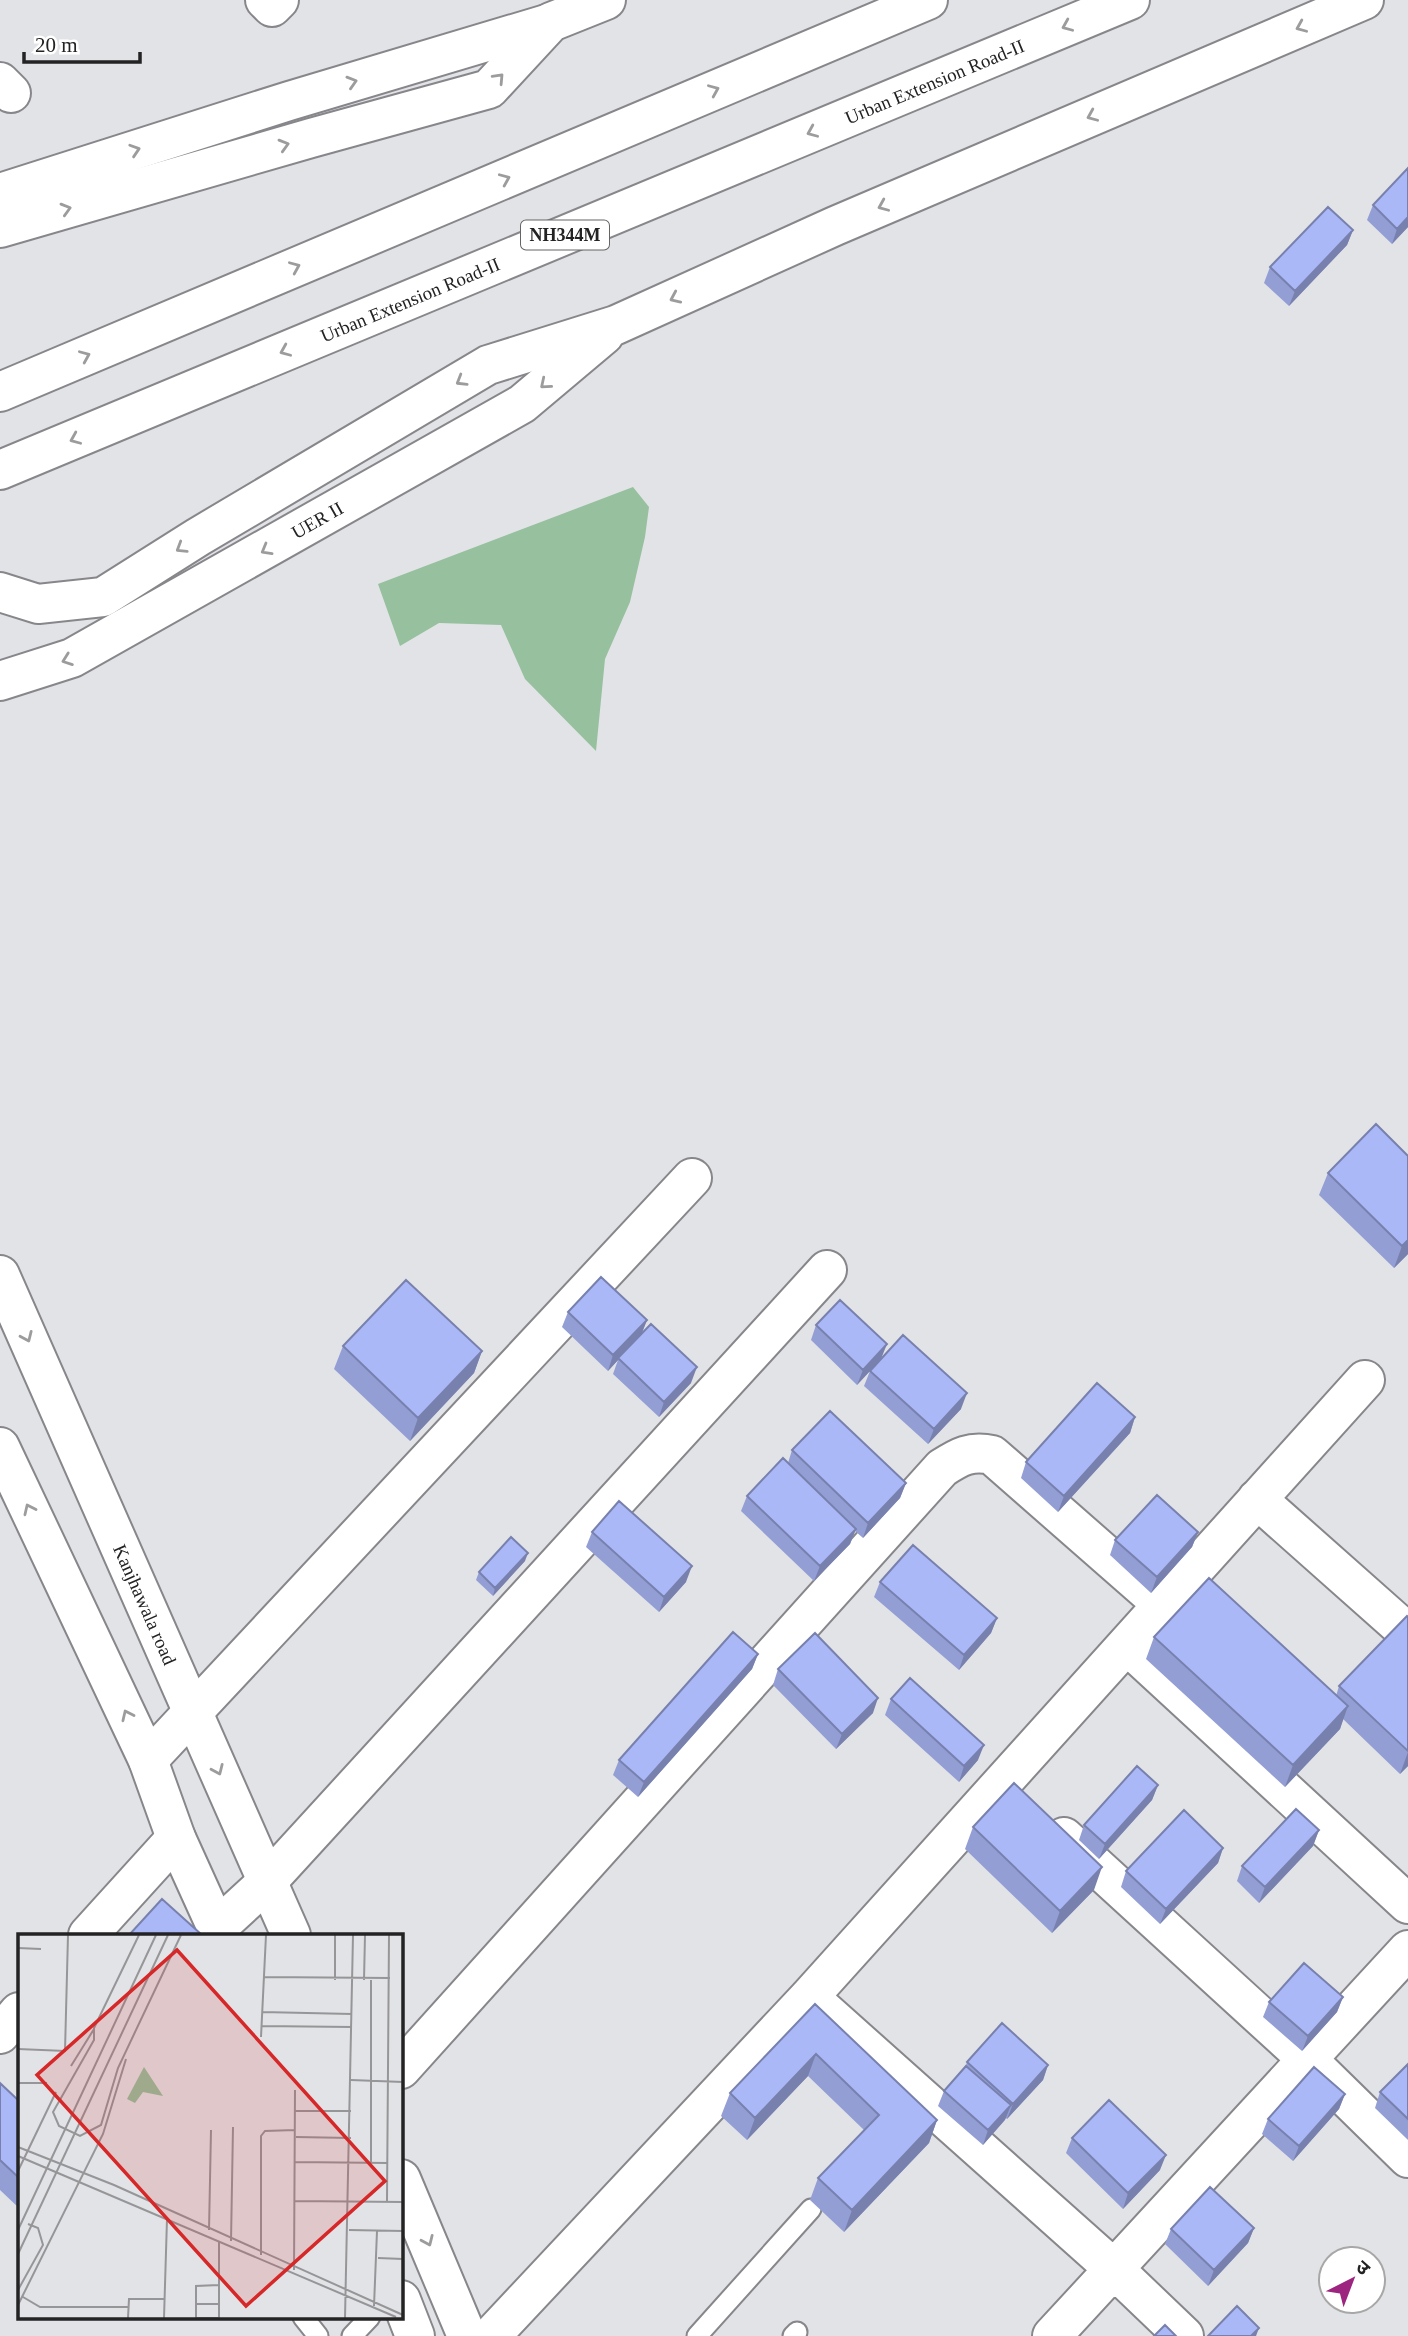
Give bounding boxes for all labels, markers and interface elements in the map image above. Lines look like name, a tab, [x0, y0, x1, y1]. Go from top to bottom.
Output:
one-way arrow	[1062, 18, 1074, 32]
one-way arrow	[1296, 19, 1308, 33]
scale bar	[24, 21, 140, 65]
text: 20 m	[35, 33, 78, 57]
street label: Urban Extension Road-II	[842, 35, 1027, 128]
one-way arrow	[491, 73, 504, 86]
one-way arrow	[346, 76, 358, 91]
one-way arrow	[708, 85, 720, 99]
one-way arrow	[1087, 108, 1099, 122]
one-way arrow	[806, 124, 818, 138]
one-way arrow	[278, 139, 290, 154]
one-way arrow	[128, 144, 141, 158]
one-way arrow	[497, 173, 510, 187]
one-way arrow	[877, 197, 889, 211]
one-way arrow	[59, 202, 71, 217]
road number: NH344M	[521, 220, 609, 249]
street label: Urban Extension Road-II	[317, 253, 503, 347]
one-way arrow	[288, 261, 300, 275]
one-way arrow	[670, 290, 682, 304]
one-way arrow	[279, 343, 291, 357]
one-way arrow	[79, 350, 91, 364]
one-way arrow	[455, 373, 468, 386]
one-way arrow	[541, 376, 554, 388]
one-way arrow	[69, 430, 81, 444]
street label: UER II	[288, 497, 347, 543]
one-way arrow	[176, 540, 189, 553]
one-way arrow	[260, 542, 273, 555]
one-way arrow	[61, 651, 73, 665]
one-way arrow	[19, 1330, 33, 1343]
one-way arrow	[24, 1504, 38, 1516]
street label: Kanjhawala road	[109, 1541, 181, 1668]
one-way arrow	[121, 1710, 135, 1722]
one-way arrow	[210, 1763, 224, 1775]
inset map	[18, 1934, 402, 2318]
one-way arrow	[420, 2234, 434, 2246]
north arrow	[1317, 2245, 1387, 2315]
text: उ	[1352, 2256, 1375, 2280]

